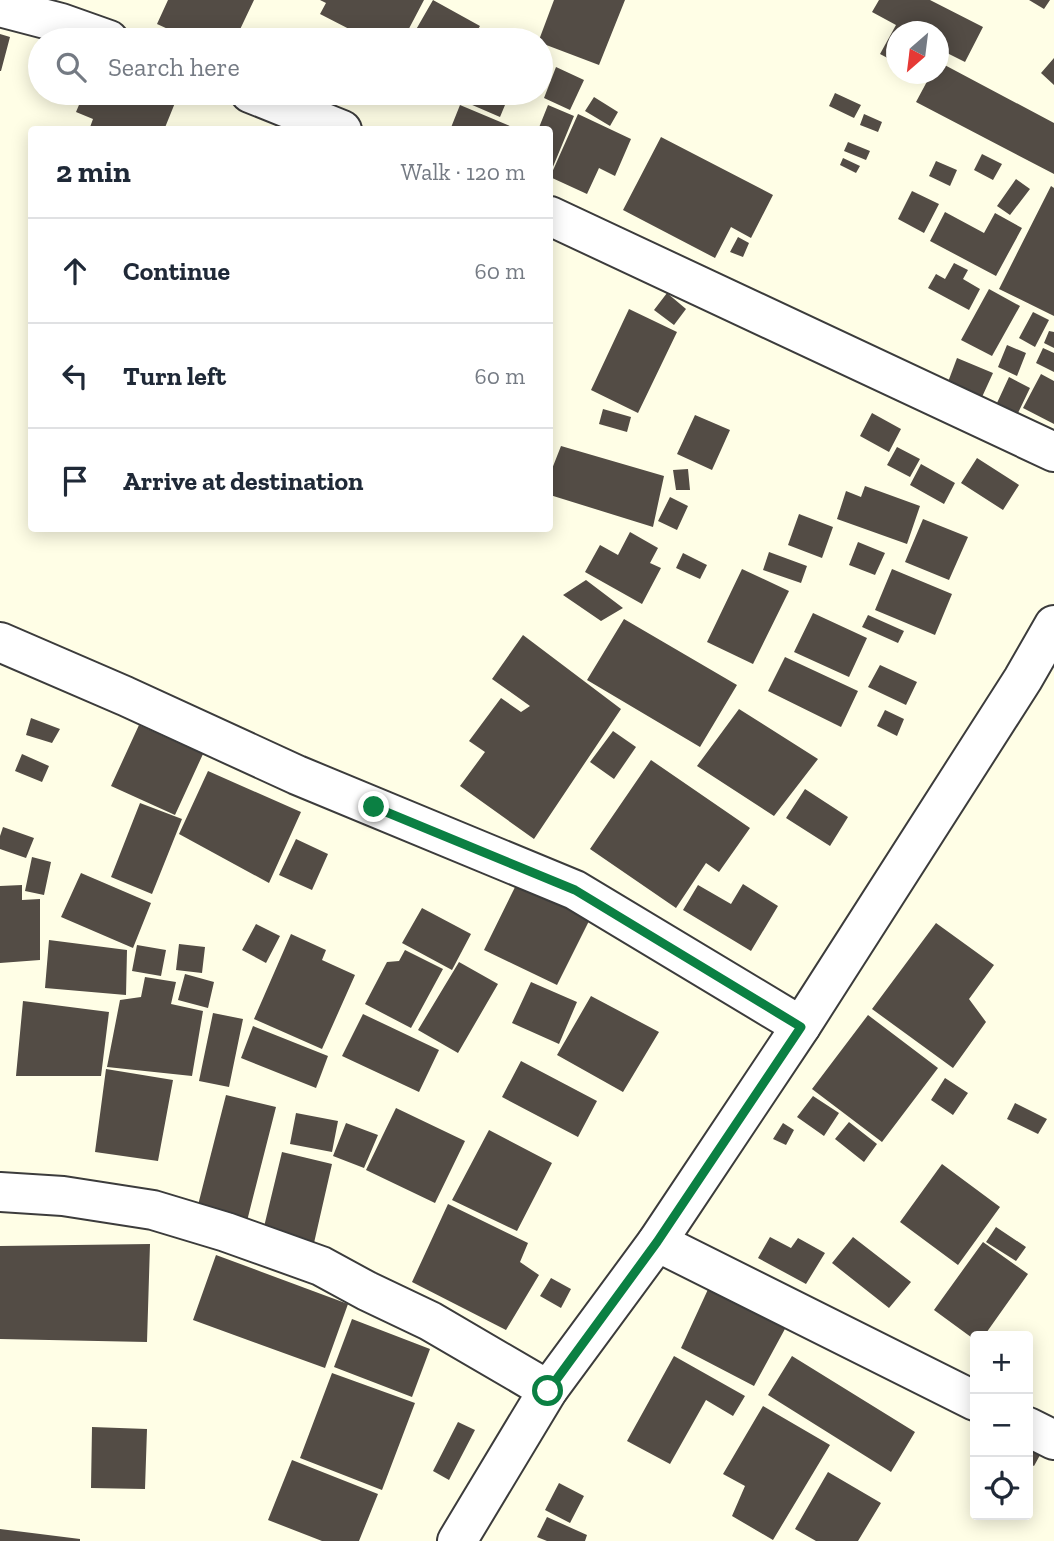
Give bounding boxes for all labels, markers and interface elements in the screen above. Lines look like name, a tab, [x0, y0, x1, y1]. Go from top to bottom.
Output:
north arrow	[886, 21, 949, 84]
search box	[28, 28, 553, 105]
icon: search	[52, 48, 90, 86]
text: Search here	[108, 51, 240, 83]
text: 2 min	[56, 154, 131, 190]
text: Walk · 120 m	[401, 158, 525, 186]
icon: ahead	[56, 252, 94, 290]
text: Continue	[123, 255, 230, 287]
text: 60 m	[474, 257, 525, 285]
icon: left	[56, 357, 94, 395]
text: Turn left	[123, 360, 226, 392]
text: 60 m	[474, 362, 525, 390]
icon: arrive	[56, 462, 94, 500]
text: Arrive at destination	[123, 465, 363, 497]
route end	[358, 791, 389, 822]
map controls	[970, 1331, 1033, 1520]
button: +	[970, 1331, 1033, 1394]
route start	[532, 1375, 563, 1406]
button: −	[970, 1394, 1033, 1457]
button: locate	[970, 1457, 1033, 1520]

